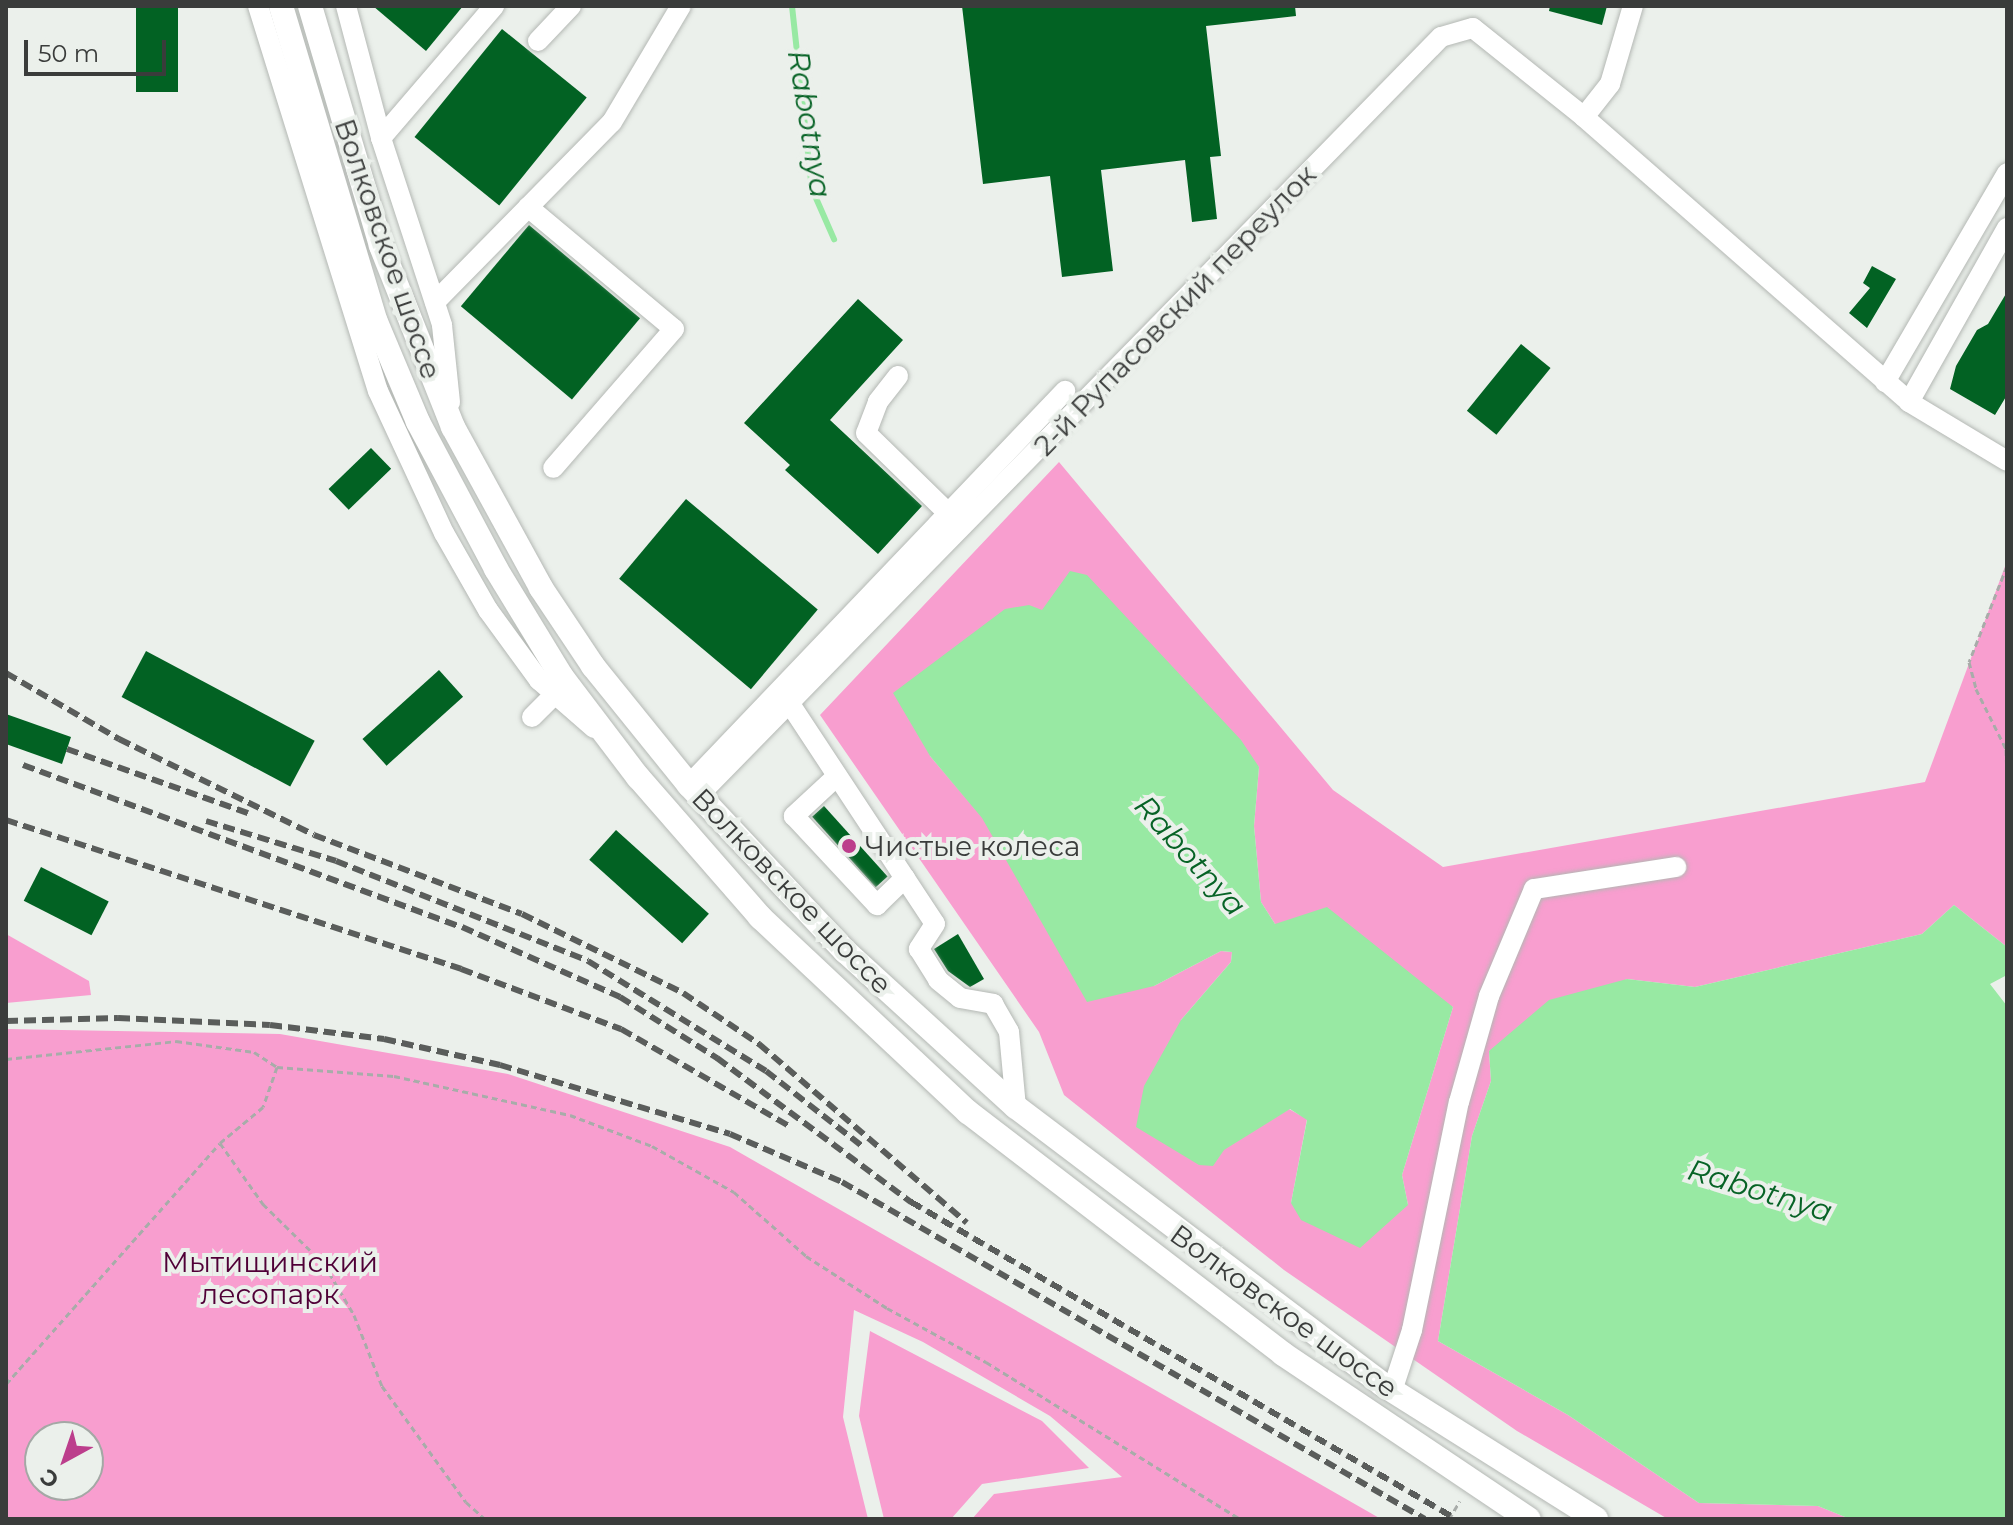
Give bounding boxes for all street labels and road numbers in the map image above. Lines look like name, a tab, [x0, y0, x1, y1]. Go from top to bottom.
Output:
street label: Волковское шоссе	[328, 114, 448, 384]
street label: 2-й Рупасовский переулок	[1027, 158, 1323, 462]
street label: Волковское шоссе	[685, 781, 899, 1001]
street label: Волковское шоссе	[1164, 1217, 1404, 1405]

